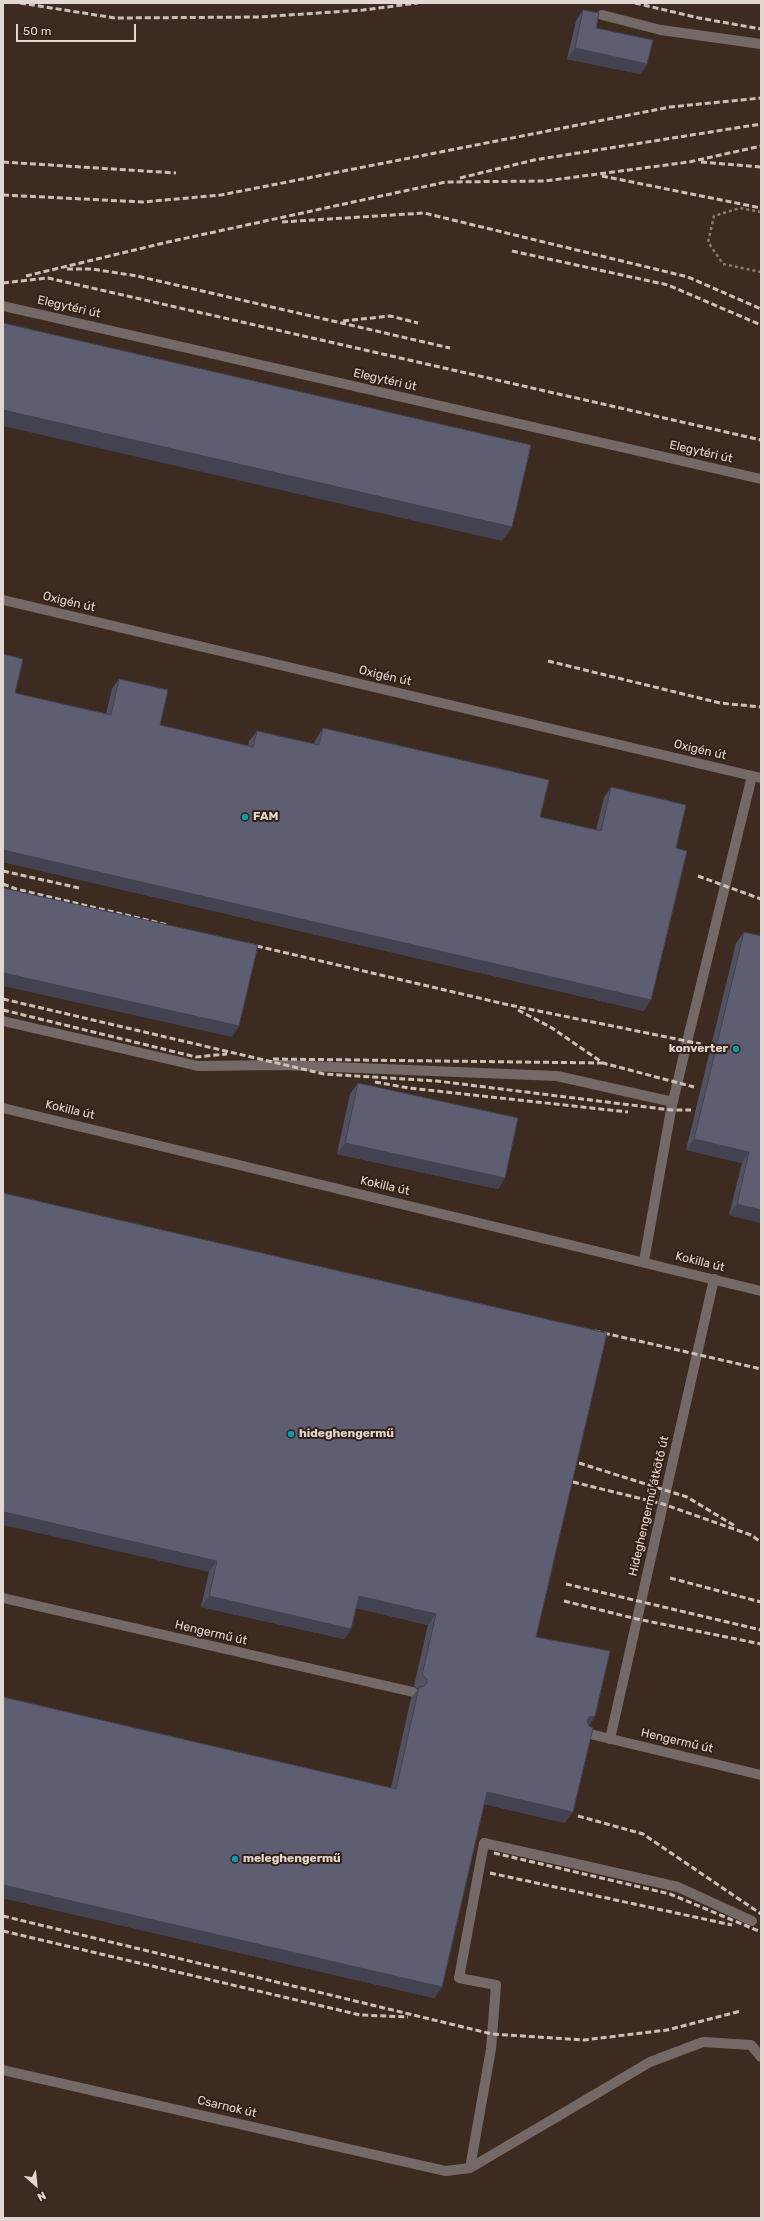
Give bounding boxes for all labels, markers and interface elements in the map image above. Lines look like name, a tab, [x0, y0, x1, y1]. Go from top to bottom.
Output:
scale bar	[18, 16, 138, 42]
text: 50 m	[23, 24, 51, 38]
street label: Elegytéri út	[36, 293, 102, 321]
street label: Elegytéri út	[352, 366, 418, 394]
street label: Elegytéri út	[668, 438, 734, 466]
street label: Oxigén út	[41, 589, 97, 615]
street label: Oxigén út	[357, 663, 413, 689]
street label: Oxigén út	[672, 737, 728, 763]
place label: FAM	[253, 810, 278, 824]
marker: FAM	[240, 812, 250, 822]
place label: konverter	[669, 1042, 728, 1056]
marker: konverter	[731, 1044, 741, 1054]
street label: Kokilla út	[44, 1097, 96, 1123]
street label: Kokilla út	[359, 1173, 411, 1199]
street label: Kokilla út	[674, 1249, 726, 1275]
place label: hideghengermű	[299, 1427, 394, 1441]
marker: hideghengermű	[286, 1429, 296, 1439]
street label: Hideghengermű átkötő út	[626, 1434, 672, 1578]
street label: Hengermű út	[173, 1618, 249, 1648]
street label: Hengermű út	[639, 1726, 715, 1756]
place label: meleghengermű	[243, 1852, 341, 1866]
marker: meleghengermű	[230, 1854, 240, 1864]
street label: Csarnok út	[196, 2093, 258, 2121]
north arrow	[16, 2165, 56, 2205]
text: N	[35, 2189, 48, 2204]

